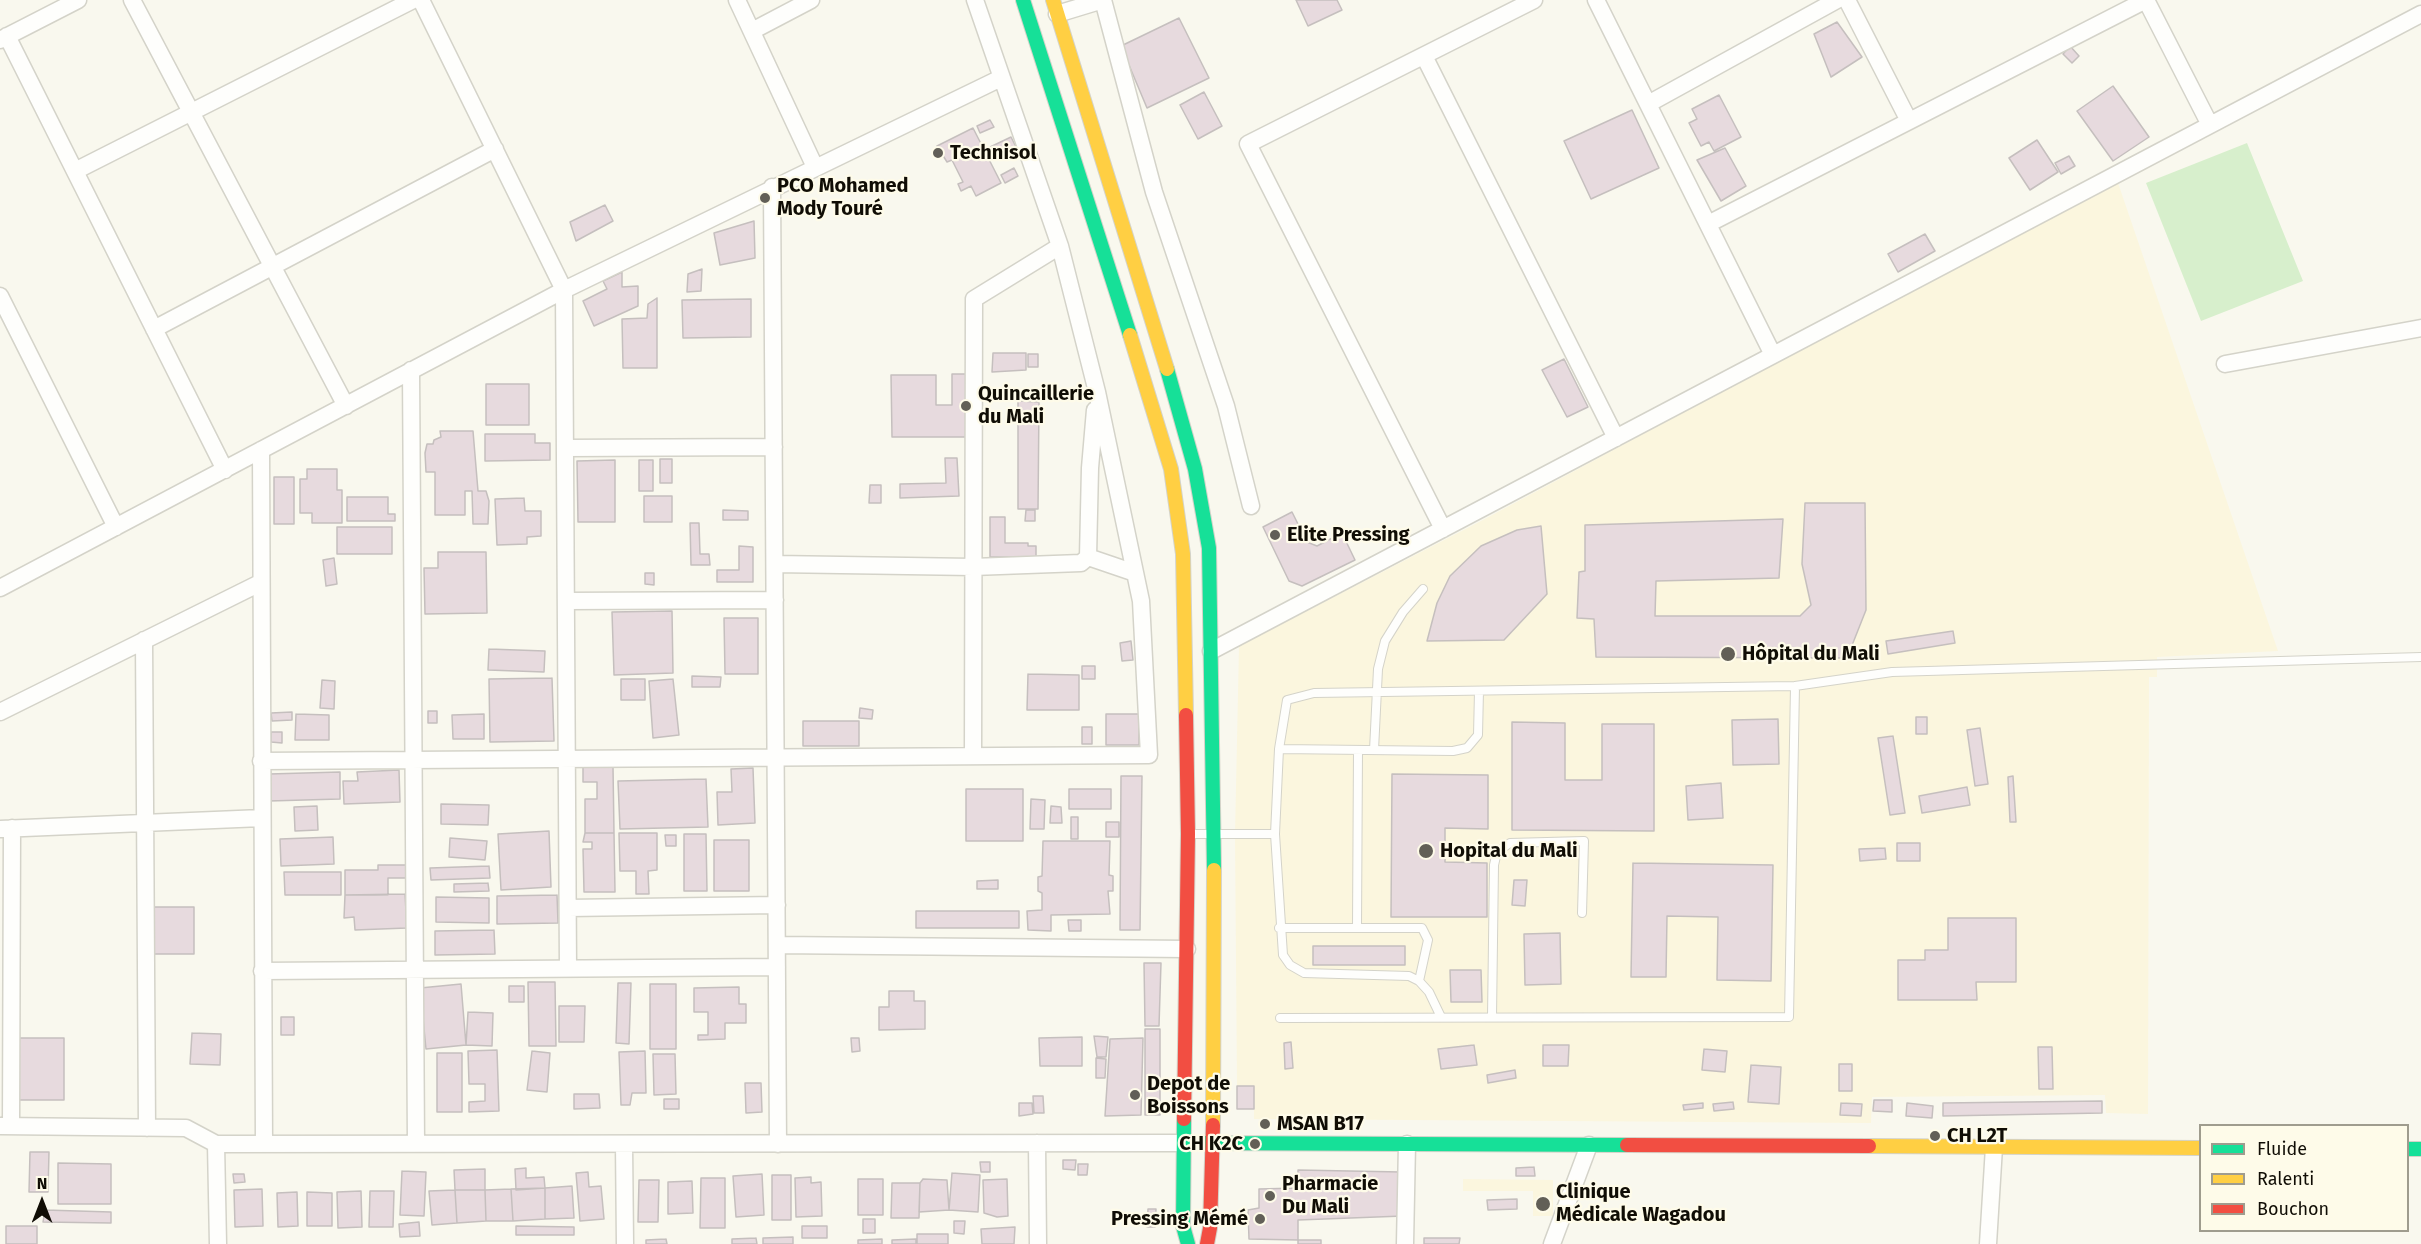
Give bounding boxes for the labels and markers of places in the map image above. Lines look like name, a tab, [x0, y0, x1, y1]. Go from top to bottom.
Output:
place label: Technisol	[950, 141, 1036, 165]
marker: Technisol	[931, 146, 945, 160]
place label: PCO Mohamed Mody Touré	[777, 174, 908, 221]
marker: PCO Mohamed Mody Touré	[758, 191, 772, 205]
place label: Quincaillerie du Mali	[978, 382, 1094, 429]
marker: Quincaillerie du Mali	[959, 399, 973, 413]
place label: Elite Pressing	[1287, 523, 1409, 547]
marker: Elite Pressing	[1268, 528, 1282, 542]
place label: Hôpital du Mali	[1742, 642, 1880, 666]
marker: Hôpital du Mali	[1719, 645, 1737, 663]
place label: Hopital du Mali	[1440, 839, 1578, 863]
marker: Hopital du Mali	[1417, 842, 1435, 860]
place label: Depot de Boissons	[1147, 1072, 1230, 1119]
marker: Depot de Boissons	[1128, 1088, 1142, 1102]
place label: MSAN B17	[1277, 1112, 1364, 1136]
marker: MSAN B17	[1258, 1117, 1272, 1131]
place label: CH L2T	[1947, 1124, 2007, 1148]
marker: CH L2T	[1928, 1129, 1942, 1143]
place label: CH K2C	[1179, 1132, 1243, 1156]
marker: CH K2C	[1248, 1137, 1262, 1151]
place label: Pharmacie Du Mali	[1282, 1172, 1378, 1219]
place label: Clinique Médicale Wagadou	[1556, 1180, 1726, 1227]
marker: Pharmacie Du Mali	[1263, 1189, 1277, 1203]
marker: Clinique Médicale Wagadou	[1534, 1195, 1552, 1213]
place label: Pressing Mémé	[1111, 1207, 1248, 1231]
marker: Pressing Mémé	[1253, 1212, 1267, 1226]

